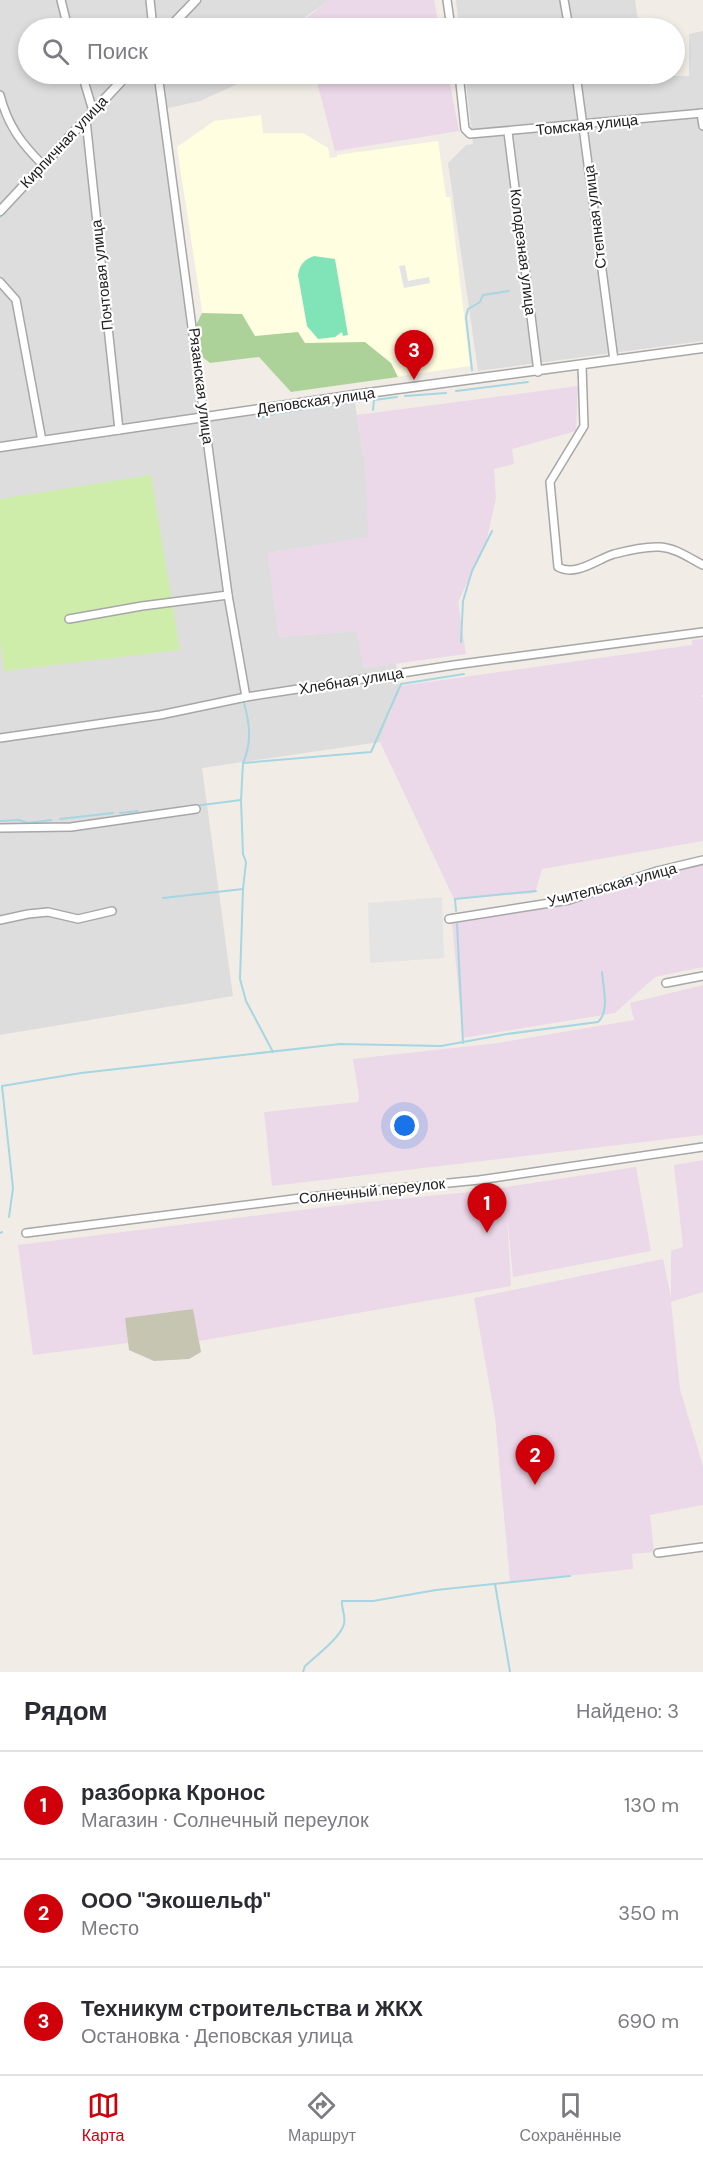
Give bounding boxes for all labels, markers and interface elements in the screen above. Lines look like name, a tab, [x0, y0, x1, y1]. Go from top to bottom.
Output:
search box	[18, 18, 685, 84]
icon: search	[39, 35, 72, 68]
text: Поиск	[87, 37, 148, 66]
street label: Кирпичная улица	[16, 91, 113, 193]
street label: Томская улица	[535, 110, 640, 140]
street label: Степная улица	[579, 164, 611, 270]
street label: Колодезная улица	[505, 188, 541, 317]
street label: Почтовая улица	[86, 218, 118, 331]
street label: Рязанская улица	[184, 327, 218, 446]
pin: 3	[394, 330, 434, 380]
street label: Деповская улица	[256, 383, 377, 419]
street label: Хлебная улица	[297, 663, 405, 699]
street label: Учительская улица	[545, 858, 679, 912]
your location	[390, 1111, 419, 1140]
street label: Солнечный переулок	[298, 1173, 447, 1209]
pin: 1	[468, 1184, 506, 1233]
pin: 2	[516, 1436, 554, 1485]
text: Рядом	[24, 1694, 107, 1728]
text: Найдено: 3	[576, 1698, 679, 1724]
text: разборка Кронос	[81, 1778, 265, 1807]
text: 1	[40, 1792, 47, 1818]
text: 130 m	[624, 1792, 679, 1818]
text: Магазин · Солнечный переулок	[81, 1807, 369, 1833]
text: ООО "Экошельф"	[81, 1886, 271, 1915]
text: 2	[38, 1900, 49, 1926]
text: 350 m	[618, 1900, 679, 1926]
text: Место	[81, 1915, 139, 1941]
text: Техникум строительства и ЖКХ	[81, 1994, 423, 2023]
text: 3	[37, 2008, 50, 2034]
text: 690 m	[617, 2008, 679, 2034]
text: Остановка · Деповская улица	[81, 2023, 353, 2049]
tab: Карта	[82, 2089, 125, 2146]
tab: Маршрут	[288, 2089, 356, 2146]
tab: Сохранённые	[519, 2089, 621, 2146]

